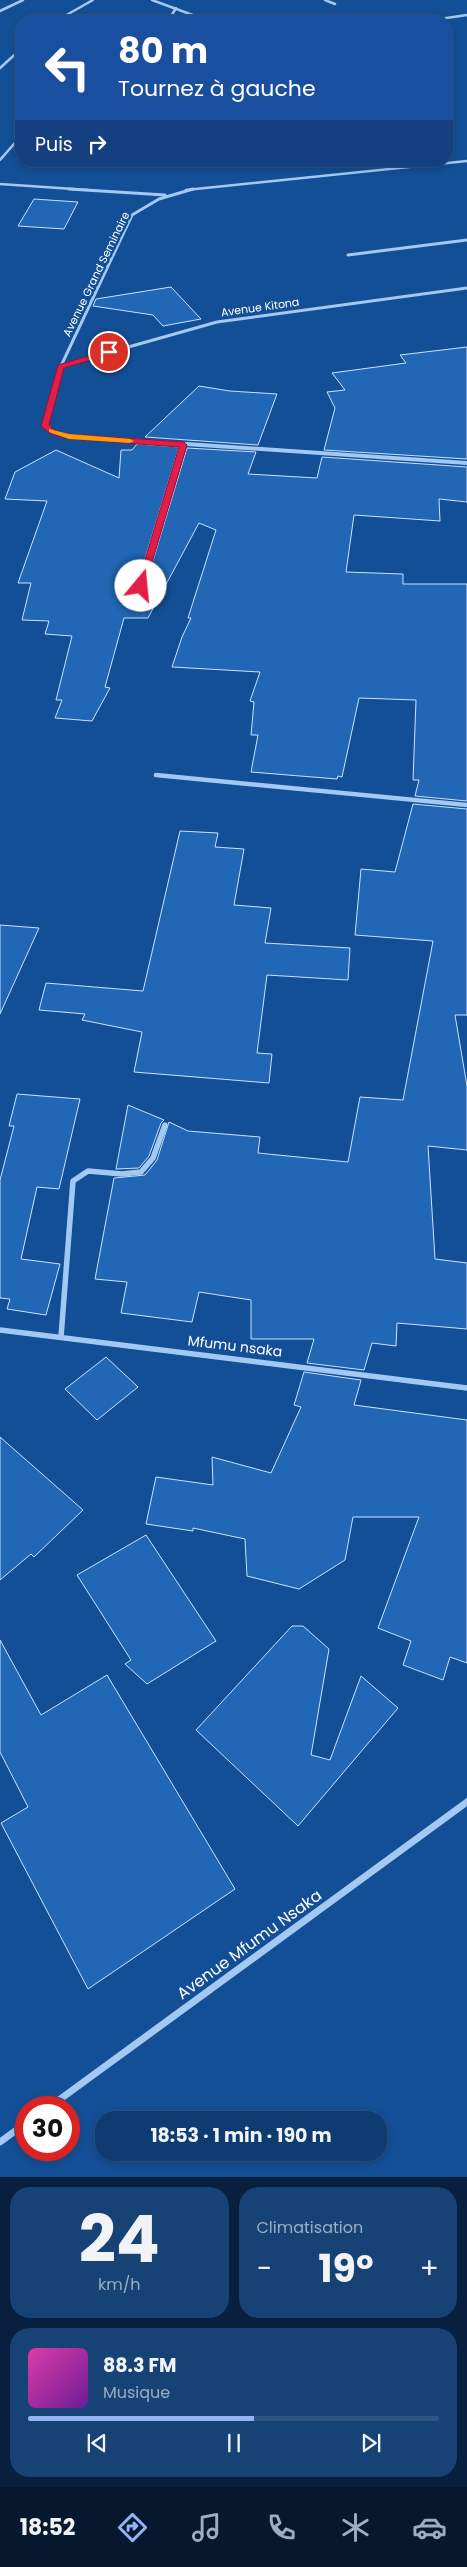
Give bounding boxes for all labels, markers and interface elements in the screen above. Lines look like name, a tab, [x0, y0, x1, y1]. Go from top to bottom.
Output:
text: 80 m	[118, 26, 208, 75]
icon: left	[35, 35, 100, 100]
text: Tournez à gauche	[118, 73, 316, 104]
icon: right	[83, 130, 111, 158]
text: Puis	[35, 131, 73, 158]
street label: Avenue Grand Seminaire	[59, 209, 133, 339]
street label: Avenue Kitona	[220, 294, 300, 320]
pin	[88, 331, 130, 373]
icon: arrive	[95, 338, 123, 366]
position arrow	[114, 559, 166, 611]
street label: Mfumu nsaka	[187, 1330, 283, 1362]
street label: Avenue Mfumu Nsaka	[172, 1884, 326, 2005]
speed limit sign: 30	[15, 2096, 80, 2161]
text: 18:53 · 1 min · 190 m	[150, 2122, 332, 2149]
text: 24	[79, 2194, 160, 2285]
text: Climatisation	[257, 2216, 363, 2239]
text: 19°	[318, 2242, 374, 2295]
text: −	[257, 2249, 272, 2288]
text: +	[420, 2249, 439, 2288]
text: km/h	[98, 2273, 141, 2296]
text: 88.3 FM	[103, 2352, 176, 2379]
text: Musique	[103, 2381, 170, 2404]
icon: previous	[83, 2429, 111, 2457]
icon: pause	[220, 2429, 248, 2457]
icon: next	[357, 2429, 385, 2457]
icon: directions	[115, 2510, 150, 2545]
icon: music	[189, 2510, 224, 2545]
icon: phone	[264, 2510, 299, 2545]
icon: climate	[338, 2510, 373, 2545]
icon: car	[412, 2510, 447, 2545]
text: 18:52	[20, 2512, 75, 2543]

